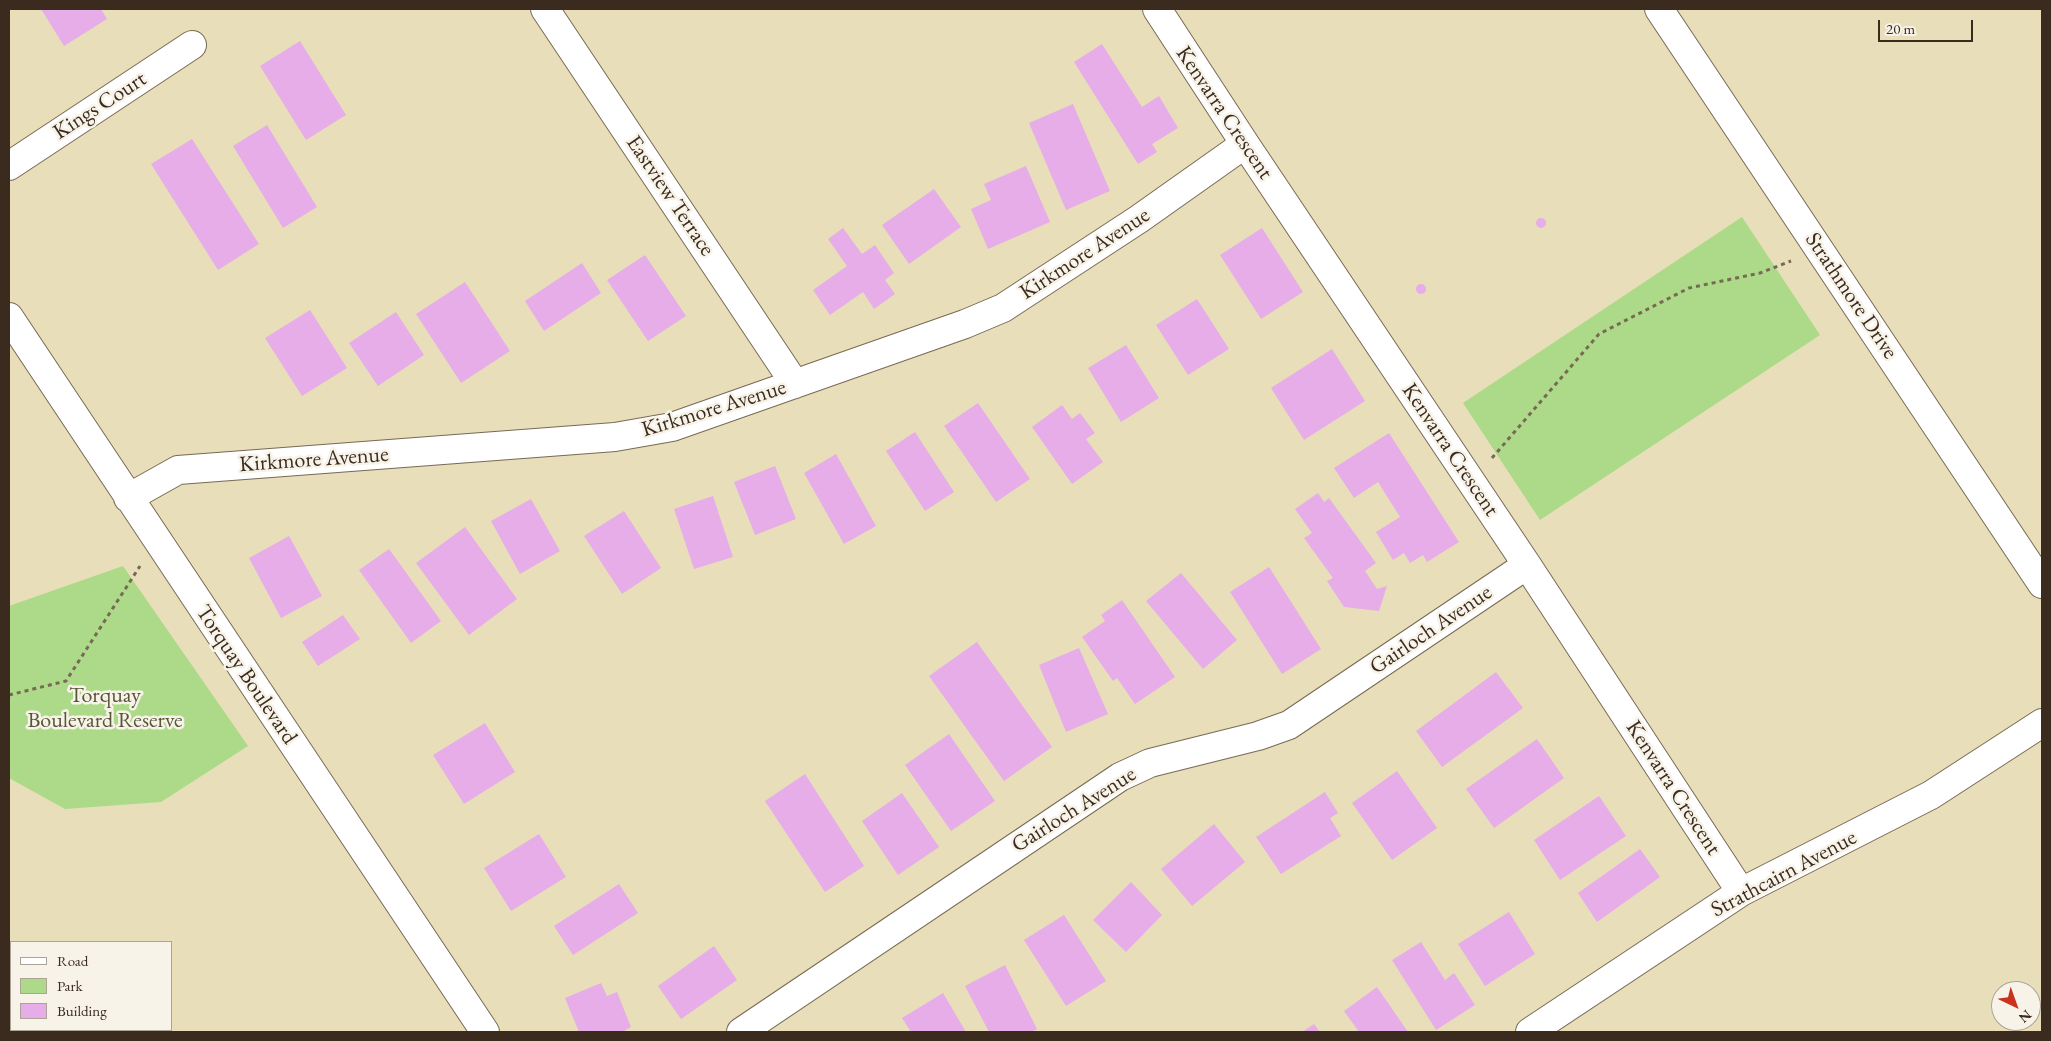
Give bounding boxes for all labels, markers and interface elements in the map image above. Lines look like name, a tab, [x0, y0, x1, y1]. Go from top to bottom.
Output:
scale bar	[1881, 10, 1976, 42]
text: 20 m	[1886, 19, 1915, 38]
street label: Kenvarra Crescent	[1170, 41, 1278, 185]
street label: Kings Court	[49, 66, 151, 146]
street label: Eastview Terrace	[620, 131, 720, 261]
street label: Kirkmore Avenue	[1015, 202, 1155, 306]
street label: Strathmore Drive	[1799, 228, 1903, 364]
street label: Kirkmore Avenue	[639, 375, 789, 443]
street label: Kenvarra Crescent	[1396, 378, 1504, 522]
street label: Kirkmore Avenue	[239, 442, 389, 478]
street label: Gairloch Avenue	[1365, 579, 1497, 681]
street label: Torquay Boulevard	[190, 600, 302, 750]
park label: Torquay Boulevard Reserve	[27, 683, 183, 734]
street label: Kenvarra Crescent	[1620, 716, 1726, 860]
street label: Gairloch Avenue	[1007, 761, 1141, 859]
street label: Strathcairn Avenue	[1707, 825, 1861, 923]
legend	[10, 941, 172, 1031]
text: Road	[57, 951, 88, 970]
text: Park	[57, 976, 83, 995]
north arrow	[1991, 981, 2041, 1031]
text: Building	[57, 1001, 107, 1020]
text: N	[2015, 1006, 2036, 1027]

